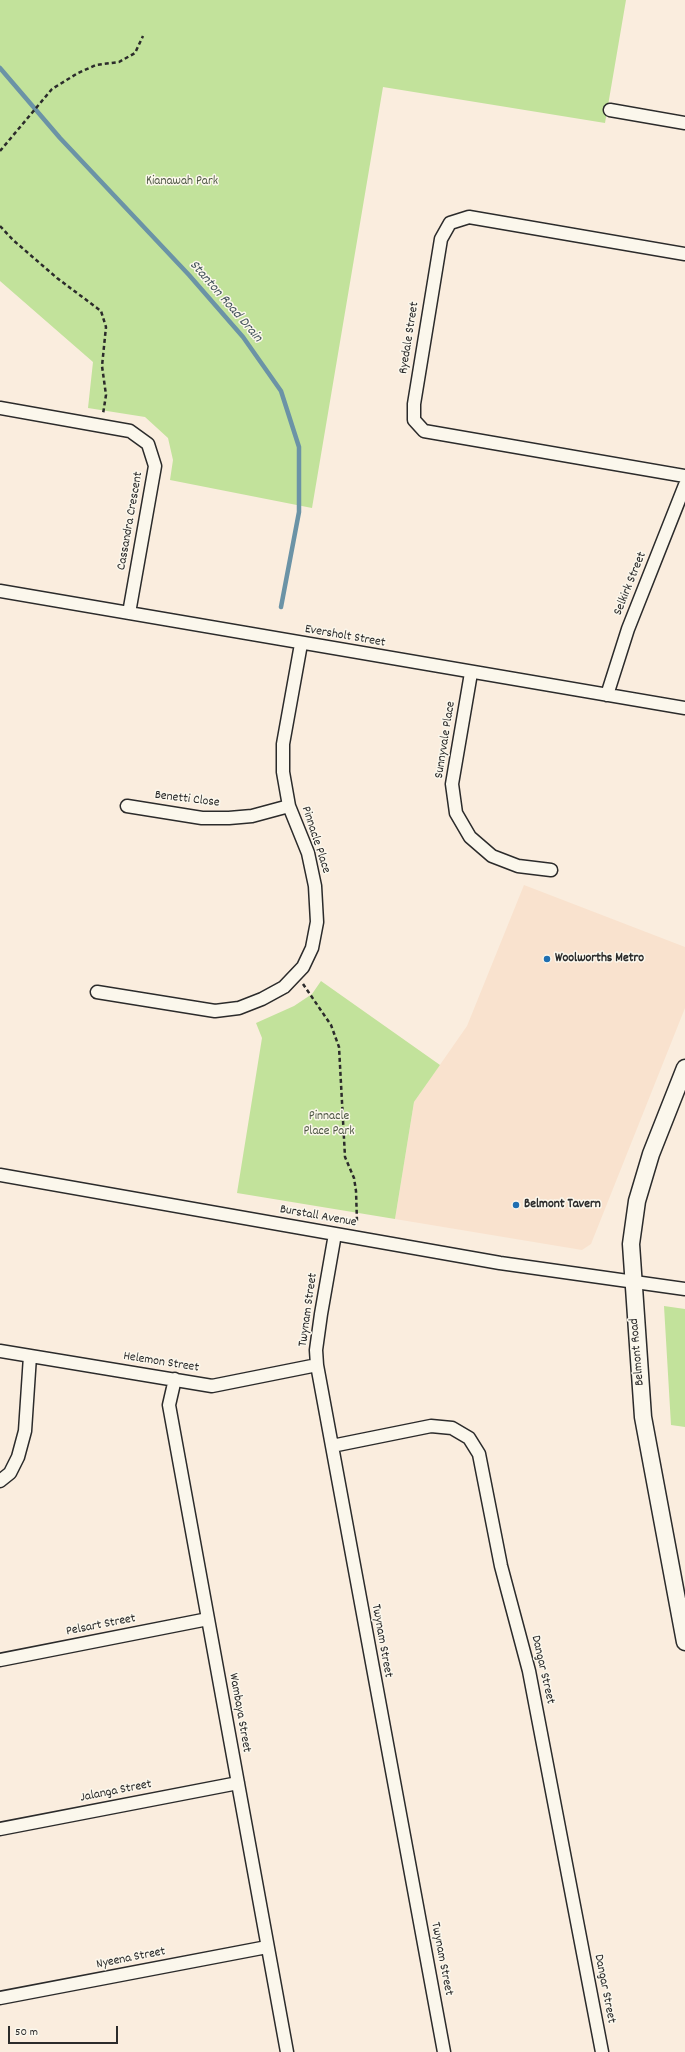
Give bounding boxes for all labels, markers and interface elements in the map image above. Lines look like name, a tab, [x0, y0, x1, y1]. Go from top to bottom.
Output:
park label: Kianawah Park	[146, 174, 218, 190]
water label: Stanton Road Drain	[185, 258, 265, 346]
street label: Ryedale Street	[397, 301, 423, 375]
street label: Cassandra Crescent	[115, 471, 147, 571]
street label: Selkirk Street	[611, 550, 651, 618]
street label: Eversholt Street	[303, 622, 387, 652]
street label: Sunnyvale Place	[432, 700, 460, 780]
street label: Benetti Close	[154, 788, 220, 812]
street label: Pinnacle Place	[297, 805, 333, 875]
place label: Woolworths Metro	[555, 951, 644, 967]
marker: Woolworths Metro	[542, 954, 552, 964]
park label: Pinnacle Place Park	[303, 1109, 355, 1140]
place label: Belmont Tavern	[524, 1197, 601, 1213]
marker: Belmont Tavern	[511, 1200, 521, 1210]
street label: Burstall Avenue	[278, 1203, 358, 1231]
street label: Twynam Street	[296, 1272, 322, 1348]
street label: Belmont Road	[627, 1318, 649, 1386]
street label: Helemon Street	[122, 1349, 200, 1377]
street label: Twynam Street	[367, 1603, 395, 1679]
street label: Pelsart Street	[65, 1612, 137, 1640]
street label: Dangar Street	[527, 1634, 557, 1706]
street label: Wambaya Street	[224, 1672, 254, 1754]
street label: Jalanga Street	[79, 1777, 153, 1807]
street label: Twynam Street	[426, 1921, 456, 1997]
street label: Nyeena Street	[95, 1945, 167, 1973]
street label: Dangar Street	[590, 1953, 618, 2025]
scale bar	[10, 2018, 120, 2044]
text: 50 m	[15, 2024, 38, 2041]

